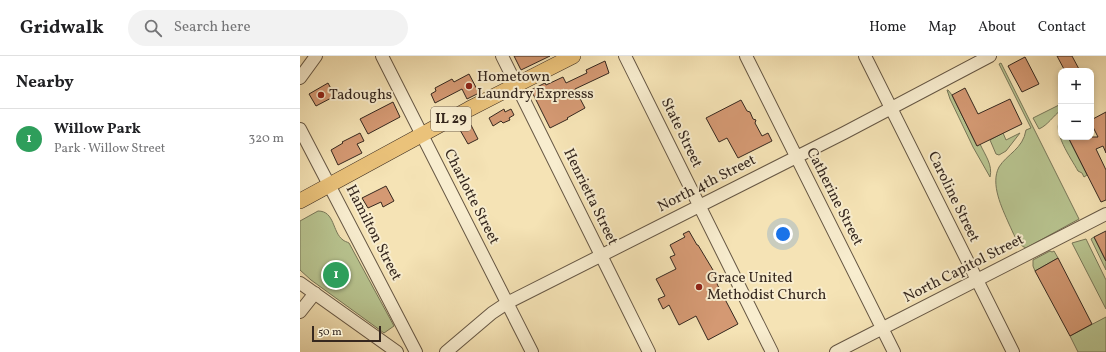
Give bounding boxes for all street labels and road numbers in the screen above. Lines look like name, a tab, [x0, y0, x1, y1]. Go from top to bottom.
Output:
street label: State Street	[655, 95, 707, 171]
road number: IL 29	[431, 107, 471, 131]
street label: Catherine Street	[800, 144, 868, 250]
street label: Henrietta Street	[557, 145, 623, 249]
street label: Charlotte Street	[438, 146, 504, 248]
street label: Caroline Street	[922, 148, 984, 246]
street label: North 4th Street	[654, 150, 760, 218]
street label: Hamilton Street	[340, 181, 406, 285]
street label: North Capitol Street	[900, 230, 1028, 308]

